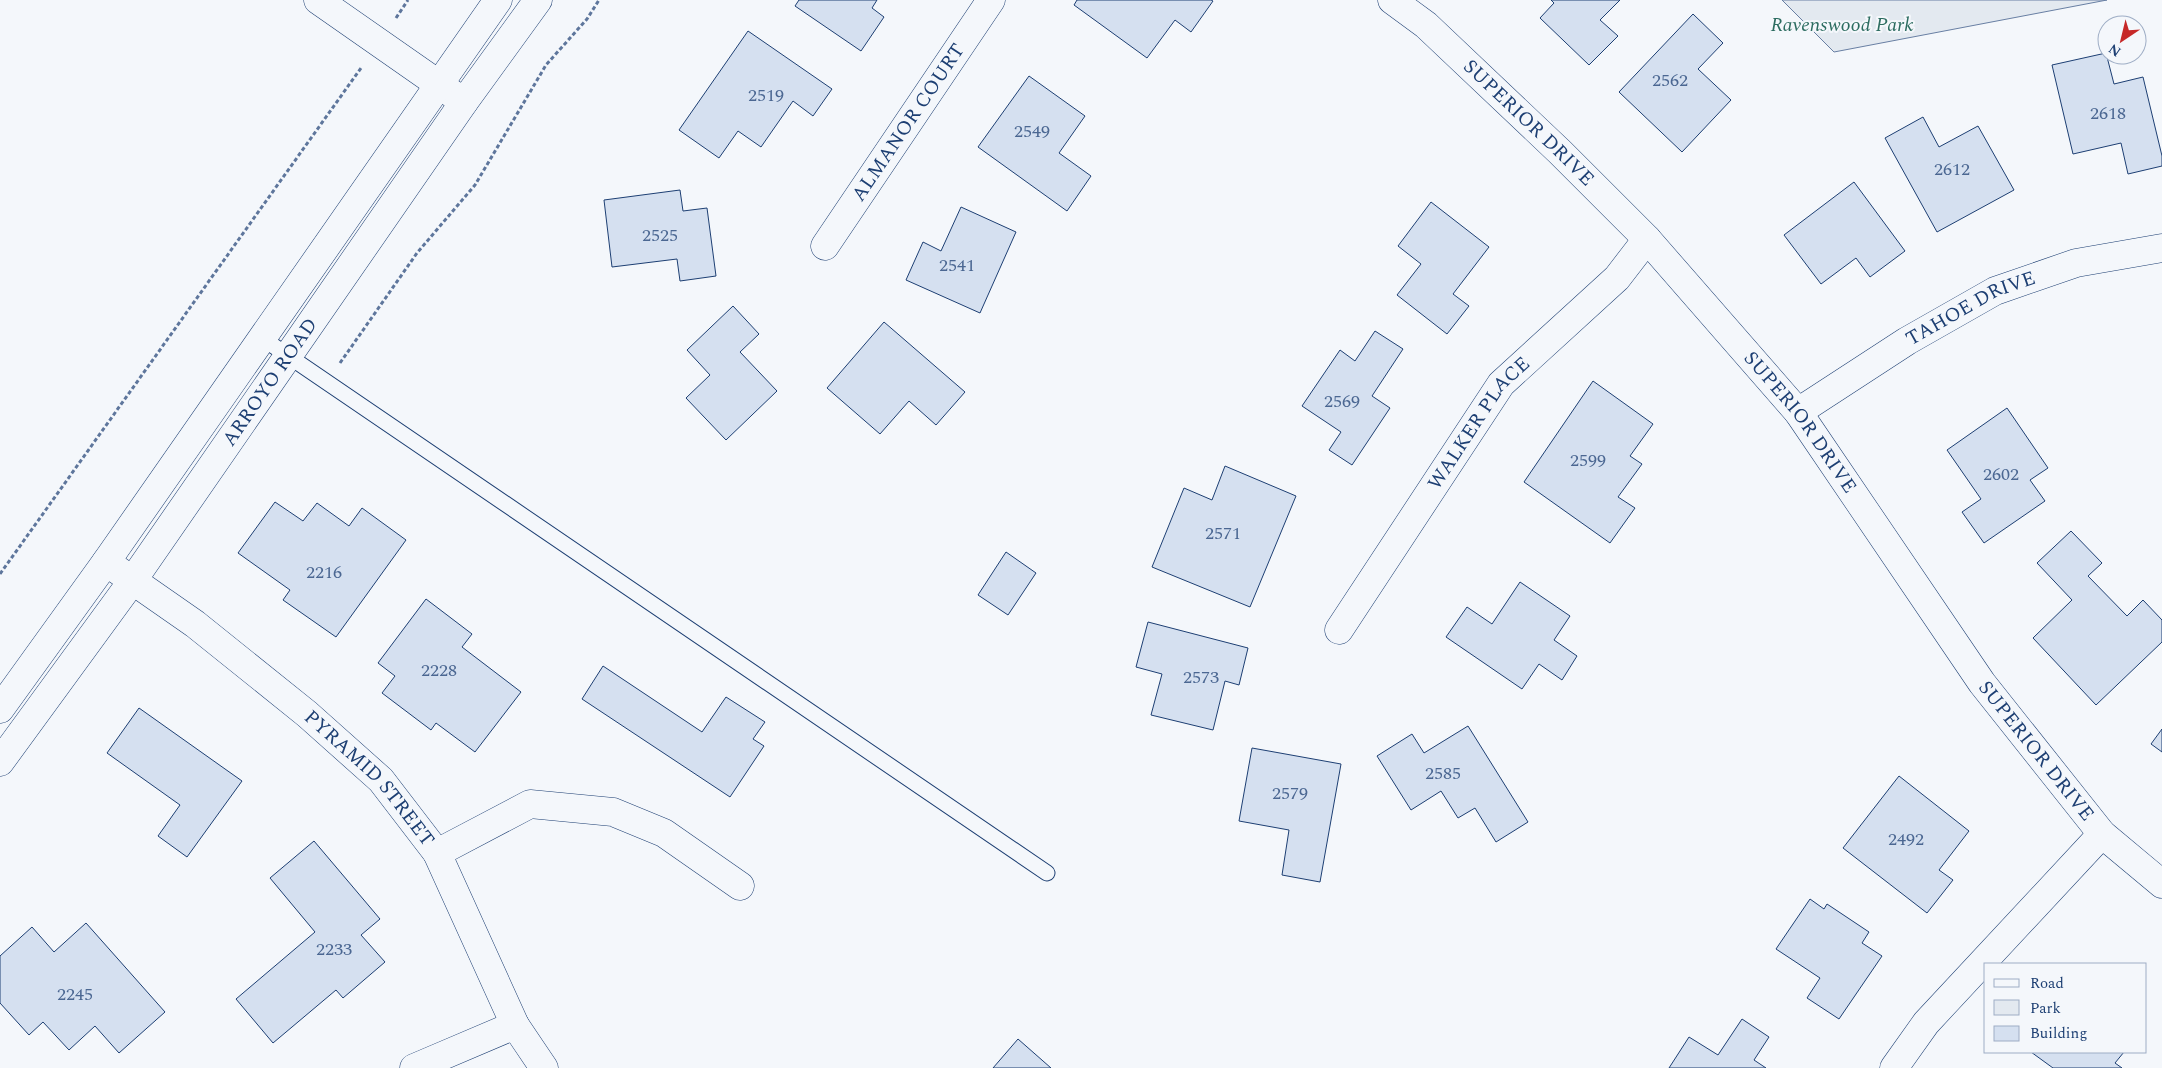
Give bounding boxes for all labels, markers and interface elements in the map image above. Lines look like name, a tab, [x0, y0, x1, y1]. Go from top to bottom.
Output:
park label: Ravenswood Park	[1771, 10, 1914, 40]
north arrow	[2097, 15, 2147, 65]
street label: ALMANOR COURT	[844, 37, 973, 208]
text: N	[2104, 38, 2126, 62]
street label: SUPERIOR DRIVE	[1456, 52, 1601, 193]
house number: 2562	[1652, 67, 1688, 94]
house number: 2519	[748, 82, 784, 109]
house number: 2618	[2090, 100, 2126, 127]
house number: 2549	[1014, 118, 1050, 145]
house number: 2612	[1934, 156, 1970, 183]
house number: 2525	[642, 222, 678, 249]
house number: 2541	[939, 252, 975, 279]
street label: TAHOE DRIVE	[1900, 263, 2040, 354]
street label: ARROYO ROAD	[215, 312, 325, 453]
street label: SUPERIOR DRIVE	[1736, 344, 1864, 500]
street label: WALKER PLACE	[1420, 349, 1537, 496]
house number: 2569	[1324, 388, 1360, 415]
house number: 2599	[1570, 447, 1606, 474]
house number: 2602	[1983, 461, 2019, 488]
house number: 2571	[1205, 520, 1241, 547]
house number: 2216	[306, 559, 342, 586]
house number: 2228	[421, 657, 457, 684]
house number: 2573	[1183, 664, 1219, 691]
street label: SUPERIOR DRIVE	[1971, 674, 2101, 828]
street label: PYRAMID STREET	[297, 703, 442, 853]
house number: 2585	[1425, 760, 1461, 787]
house number: 2579	[1272, 780, 1308, 807]
house number: 2492	[1888, 826, 1924, 853]
house number: 2233	[316, 936, 352, 963]
legend	[1984, 963, 2147, 1053]
text: Road	[2030, 972, 2064, 995]
house number: 2245	[57, 981, 93, 1008]
text: Park	[2030, 997, 2061, 1020]
text: Building	[2030, 1022, 2087, 1045]

